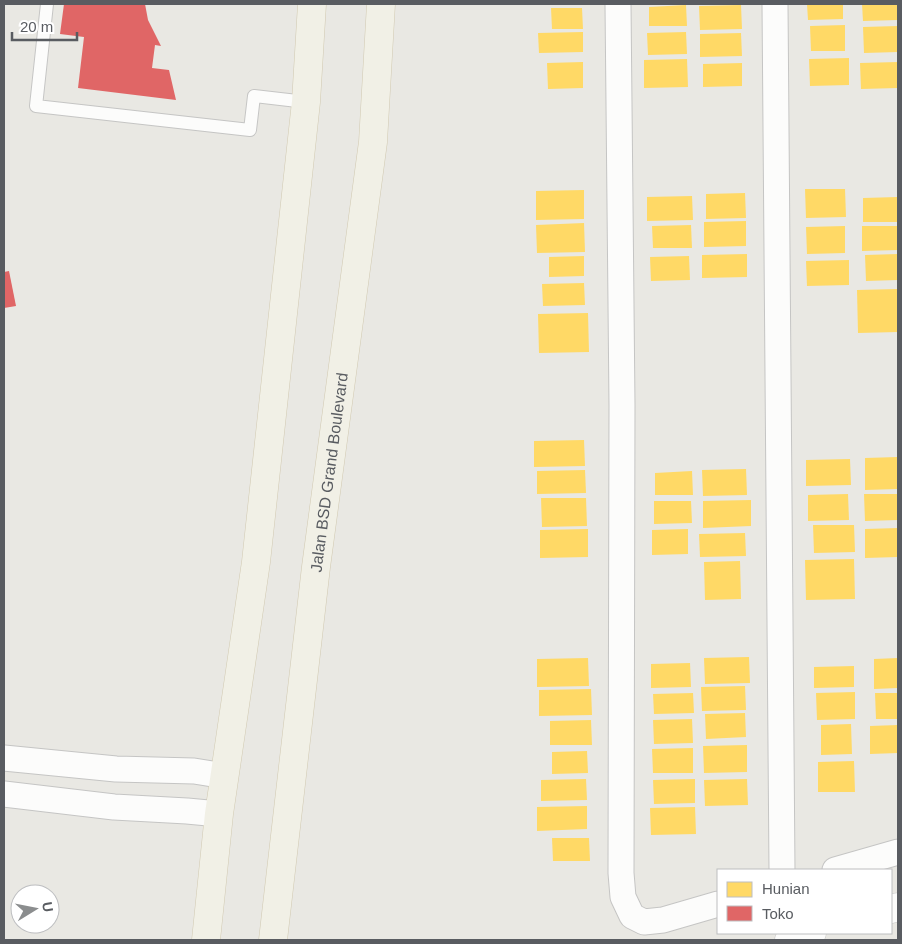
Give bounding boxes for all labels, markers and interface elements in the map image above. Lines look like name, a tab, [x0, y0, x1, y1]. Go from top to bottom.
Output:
scale bar	[12, 10, 78, 42]
text: 20 m	[20, 18, 53, 35]
street label: Jalan BSD Grand Boulevard	[307, 372, 350, 573]
legend	[717, 869, 892, 934]
text: Hunian	[762, 880, 810, 897]
north arrow	[10, 884, 60, 934]
text: U	[39, 900, 57, 913]
text: Toko	[762, 905, 794, 922]

